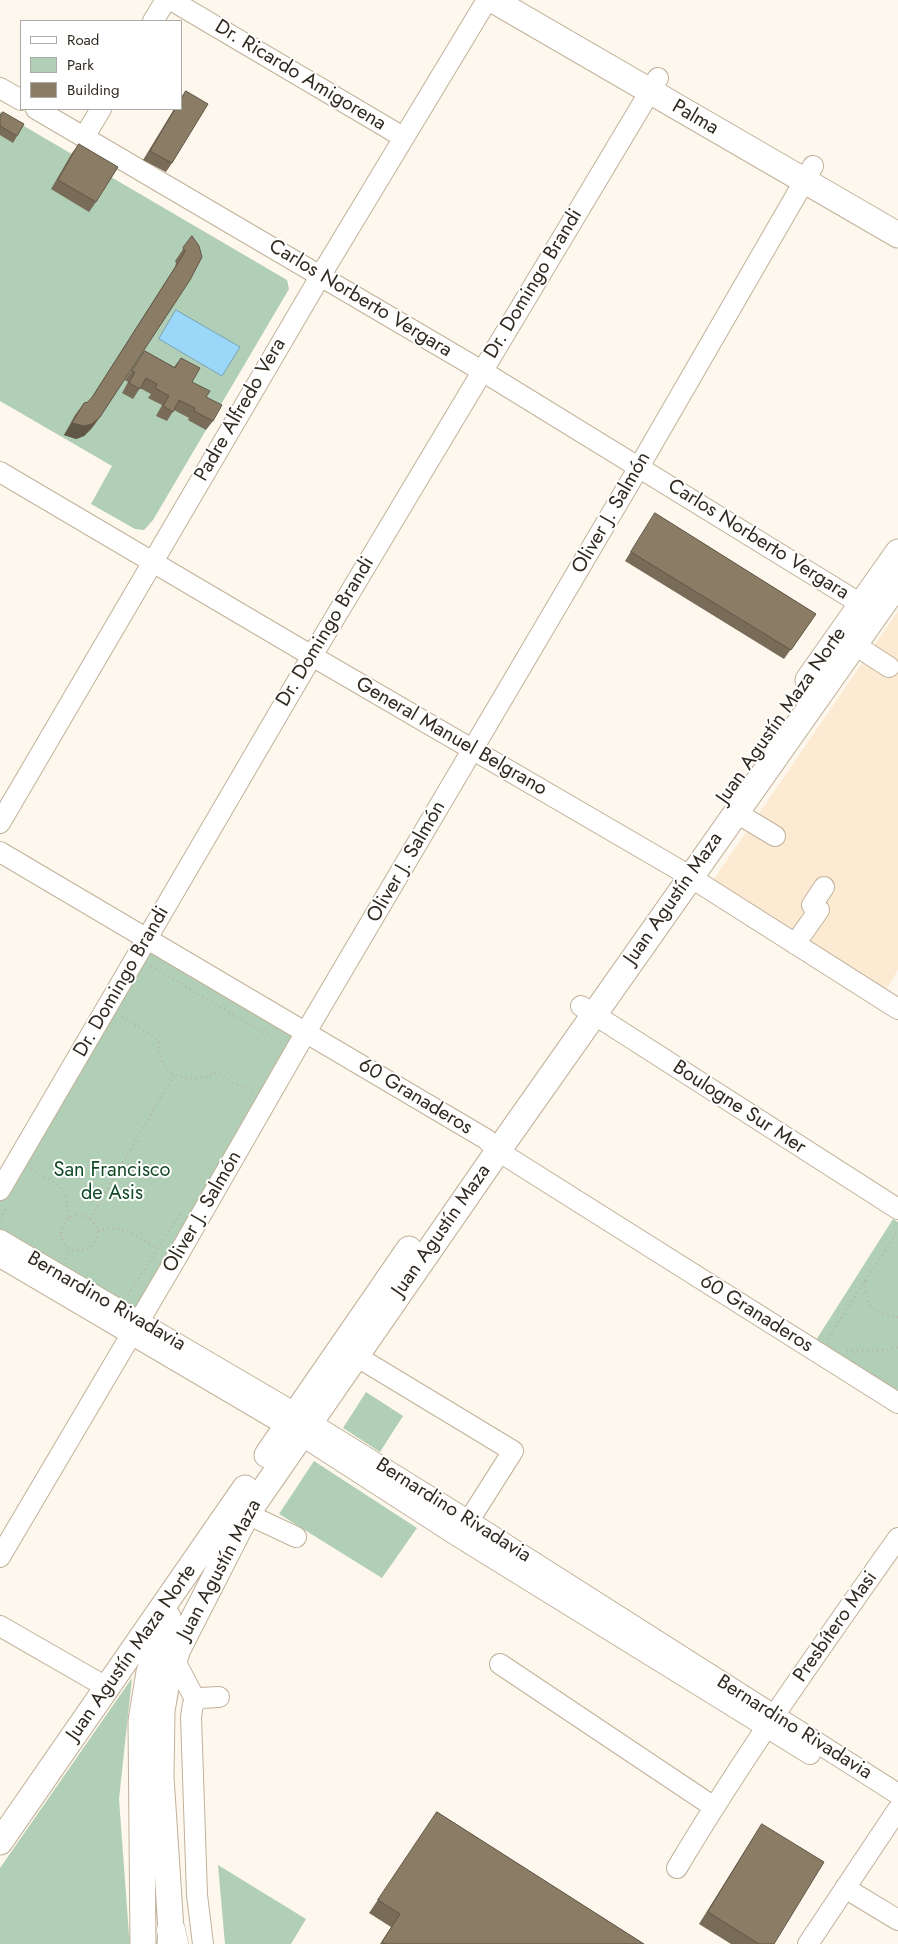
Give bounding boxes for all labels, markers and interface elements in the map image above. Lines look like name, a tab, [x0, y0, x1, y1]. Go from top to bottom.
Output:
street label: Dr. Ricardo Amigorena	[210, 15, 390, 137]
legend	[20, 20, 182, 110]
text: Road	[67, 29, 99, 51]
text: Park	[67, 54, 94, 76]
text: Building	[67, 79, 119, 101]
street label: Palma	[667, 95, 723, 141]
street label: Dr. Domingo Brandi	[480, 205, 588, 363]
street label: Carlos Norberto Vergara	[264, 235, 456, 363]
street label: Padre Alfredo Vera	[190, 334, 292, 486]
street label: Oliver J. Salmón	[568, 448, 656, 578]
street label: Carlos Norberto Vergara	[663, 474, 853, 606]
street label: Dr. Domingo Brandi	[272, 553, 380, 711]
street label: Juan Agustín Maza Norte	[712, 623, 852, 809]
street label: General Manuel Belgrano	[351, 672, 551, 802]
street label: Oliver J. Salmón	[363, 797, 451, 927]
street label: Juan Agustín Maza	[620, 828, 728, 970]
street label: Dr. Domingo Brandi	[69, 902, 175, 1062]
street label: 60 Granaderos	[354, 1054, 476, 1140]
street label: Boulogne Sur Mer	[668, 1056, 810, 1160]
street label: Oliver J. Salmón	[159, 1147, 247, 1277]
park label: San Francisco de Asis	[54, 1159, 170, 1206]
street label: Juan Agustín Maza	[388, 1160, 496, 1302]
street label: Bernardino Rivadavia	[23, 1247, 189, 1357]
street label: 60 Granaderos	[695, 1270, 817, 1358]
street label: Bernardino Rivadavia	[371, 1453, 535, 1569]
street label: Juan Agustín Maza	[173, 1496, 267, 1644]
street label: Juan Agustín Maza Norte	[62, 1560, 202, 1746]
street label: Presbítero Masi	[789, 1567, 883, 1687]
street label: Bernardino Rivadavia	[712, 1670, 876, 1786]

